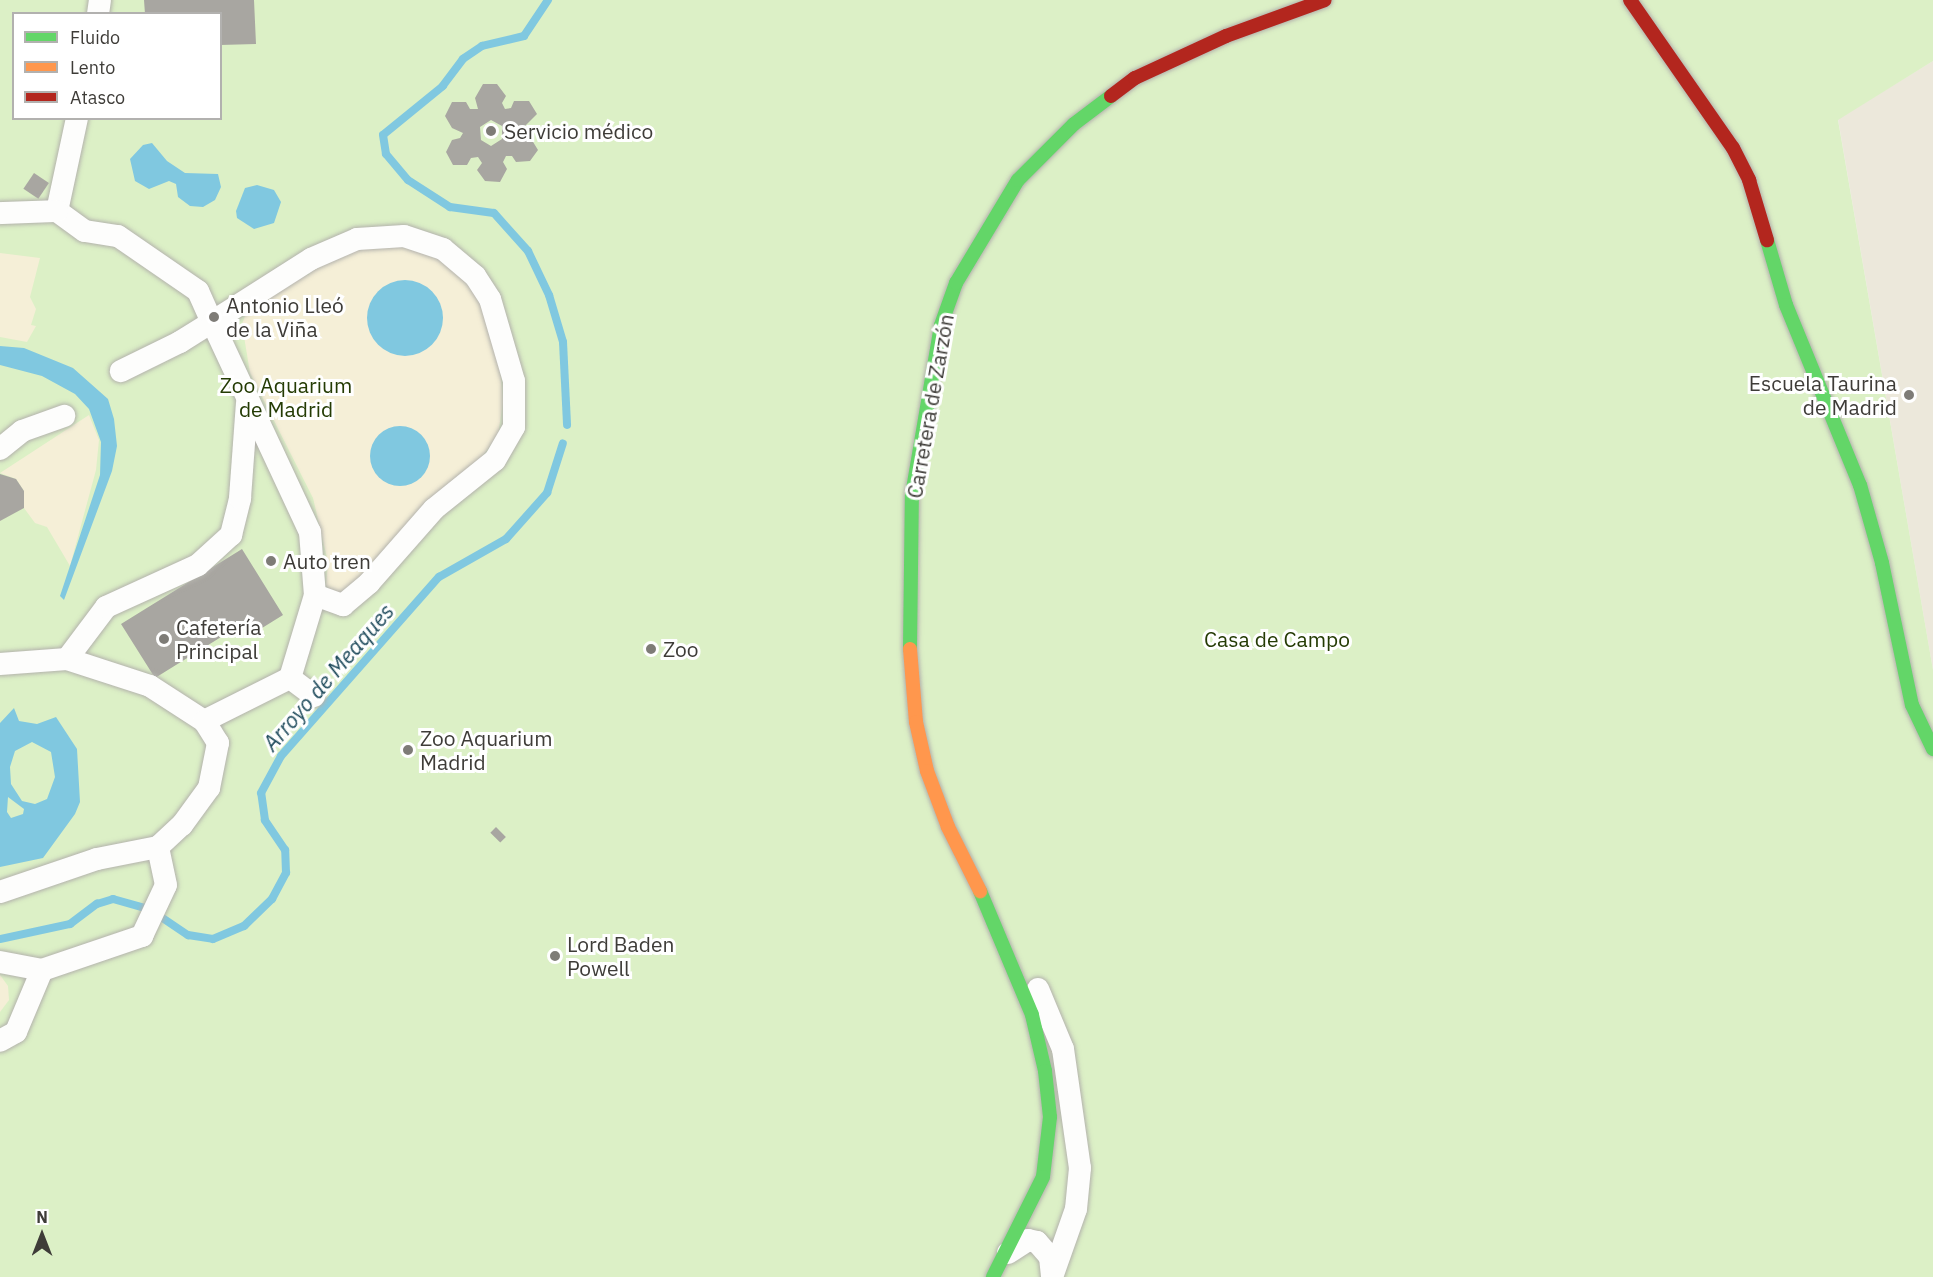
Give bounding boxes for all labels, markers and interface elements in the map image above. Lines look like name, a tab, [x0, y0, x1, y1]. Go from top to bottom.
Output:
legend	[12, 12, 222, 120]
text: Fluido	[70, 26, 120, 49]
text: Lento	[70, 56, 115, 79]
text: Atasco	[70, 86, 125, 109]
place label: Servicio médico	[504, 118, 653, 144]
marker: Servicio médico	[482, 122, 500, 140]
place label: Antonio Lleó de la Viña	[226, 292, 344, 342]
marker: Antonio Lleó de la Viña	[207, 310, 221, 324]
street label: Carretera de Zarzón	[901, 312, 959, 500]
place label: Escuela Taurina de Madrid	[1749, 370, 1897, 420]
park label: Zoo Aquarium de Madrid	[220, 372, 352, 422]
marker: Escuela Taurina de Madrid	[1902, 388, 1916, 402]
place label: Auto tren	[283, 548, 371, 574]
marker: Auto tren	[264, 554, 278, 568]
water label: Arroyo de Meaques	[257, 598, 399, 756]
place label: Cafetería Principal	[176, 614, 261, 664]
park label: Casa de Campo	[1204, 626, 1350, 652]
marker: Cafetería Principal	[157, 632, 171, 646]
place label: Zoo	[663, 636, 699, 662]
marker: Zoo	[644, 642, 658, 656]
place label: Zoo Aquarium Madrid	[420, 725, 553, 775]
marker: Zoo Aquarium Madrid	[401, 743, 415, 757]
place label: Lord Baden Powell	[567, 931, 674, 981]
marker: Lord Baden Powell	[548, 949, 562, 963]
north arrow	[12, 1205, 72, 1265]
text: N	[36, 1207, 48, 1227]

